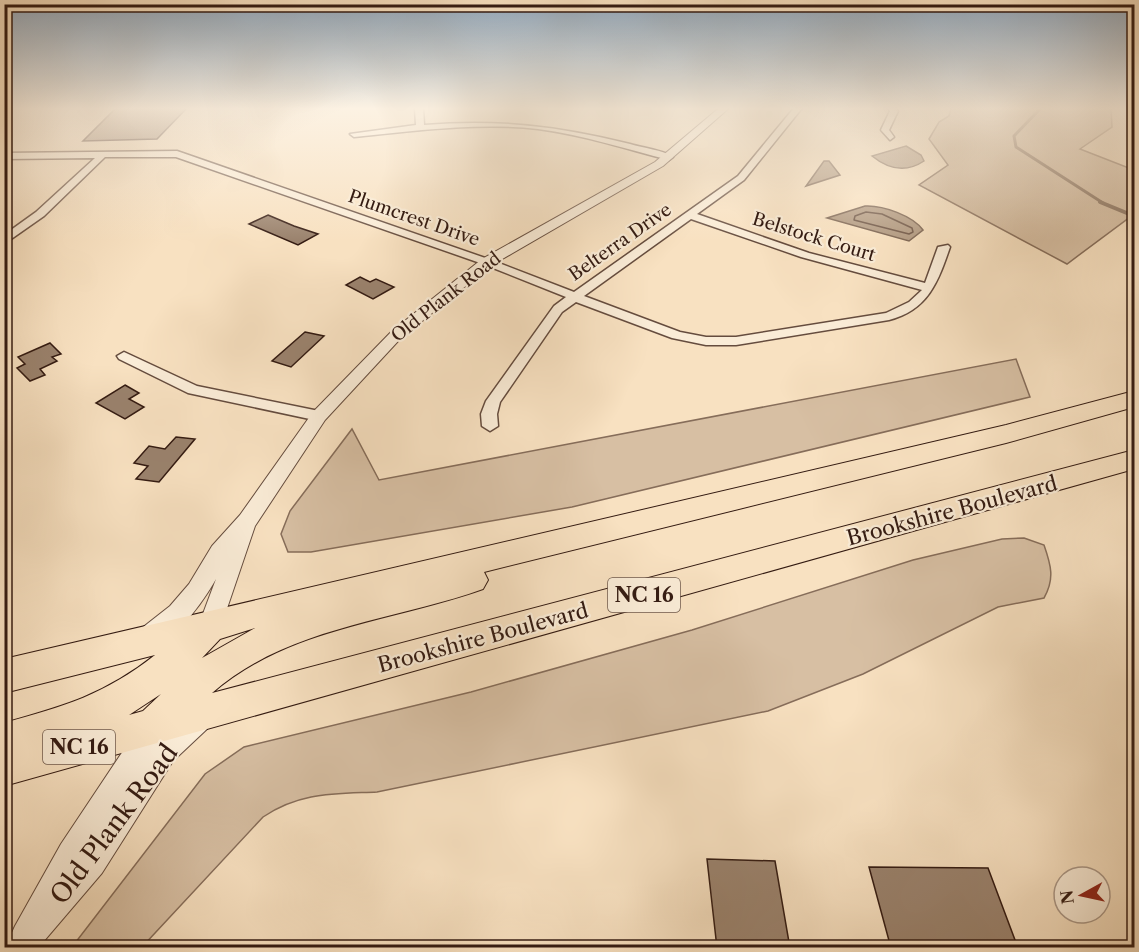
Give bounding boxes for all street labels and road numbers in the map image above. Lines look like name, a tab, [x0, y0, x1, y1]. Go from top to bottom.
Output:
street label: Plumcrest Drive	[345, 185, 483, 251]
street label: Belterra Drive	[564, 198, 676, 286]
street label: Belstock Court	[750, 208, 879, 266]
street label: Old Plank Road	[387, 247, 505, 347]
street label: Brookshire Boulevard	[844, 470, 1060, 551]
road number: NC 16	[608, 578, 680, 612]
street label: Brookshire Boulevard	[375, 597, 591, 678]
road number: NC 16	[43, 730, 115, 764]
street label: Old Plank Road	[43, 737, 185, 910]

